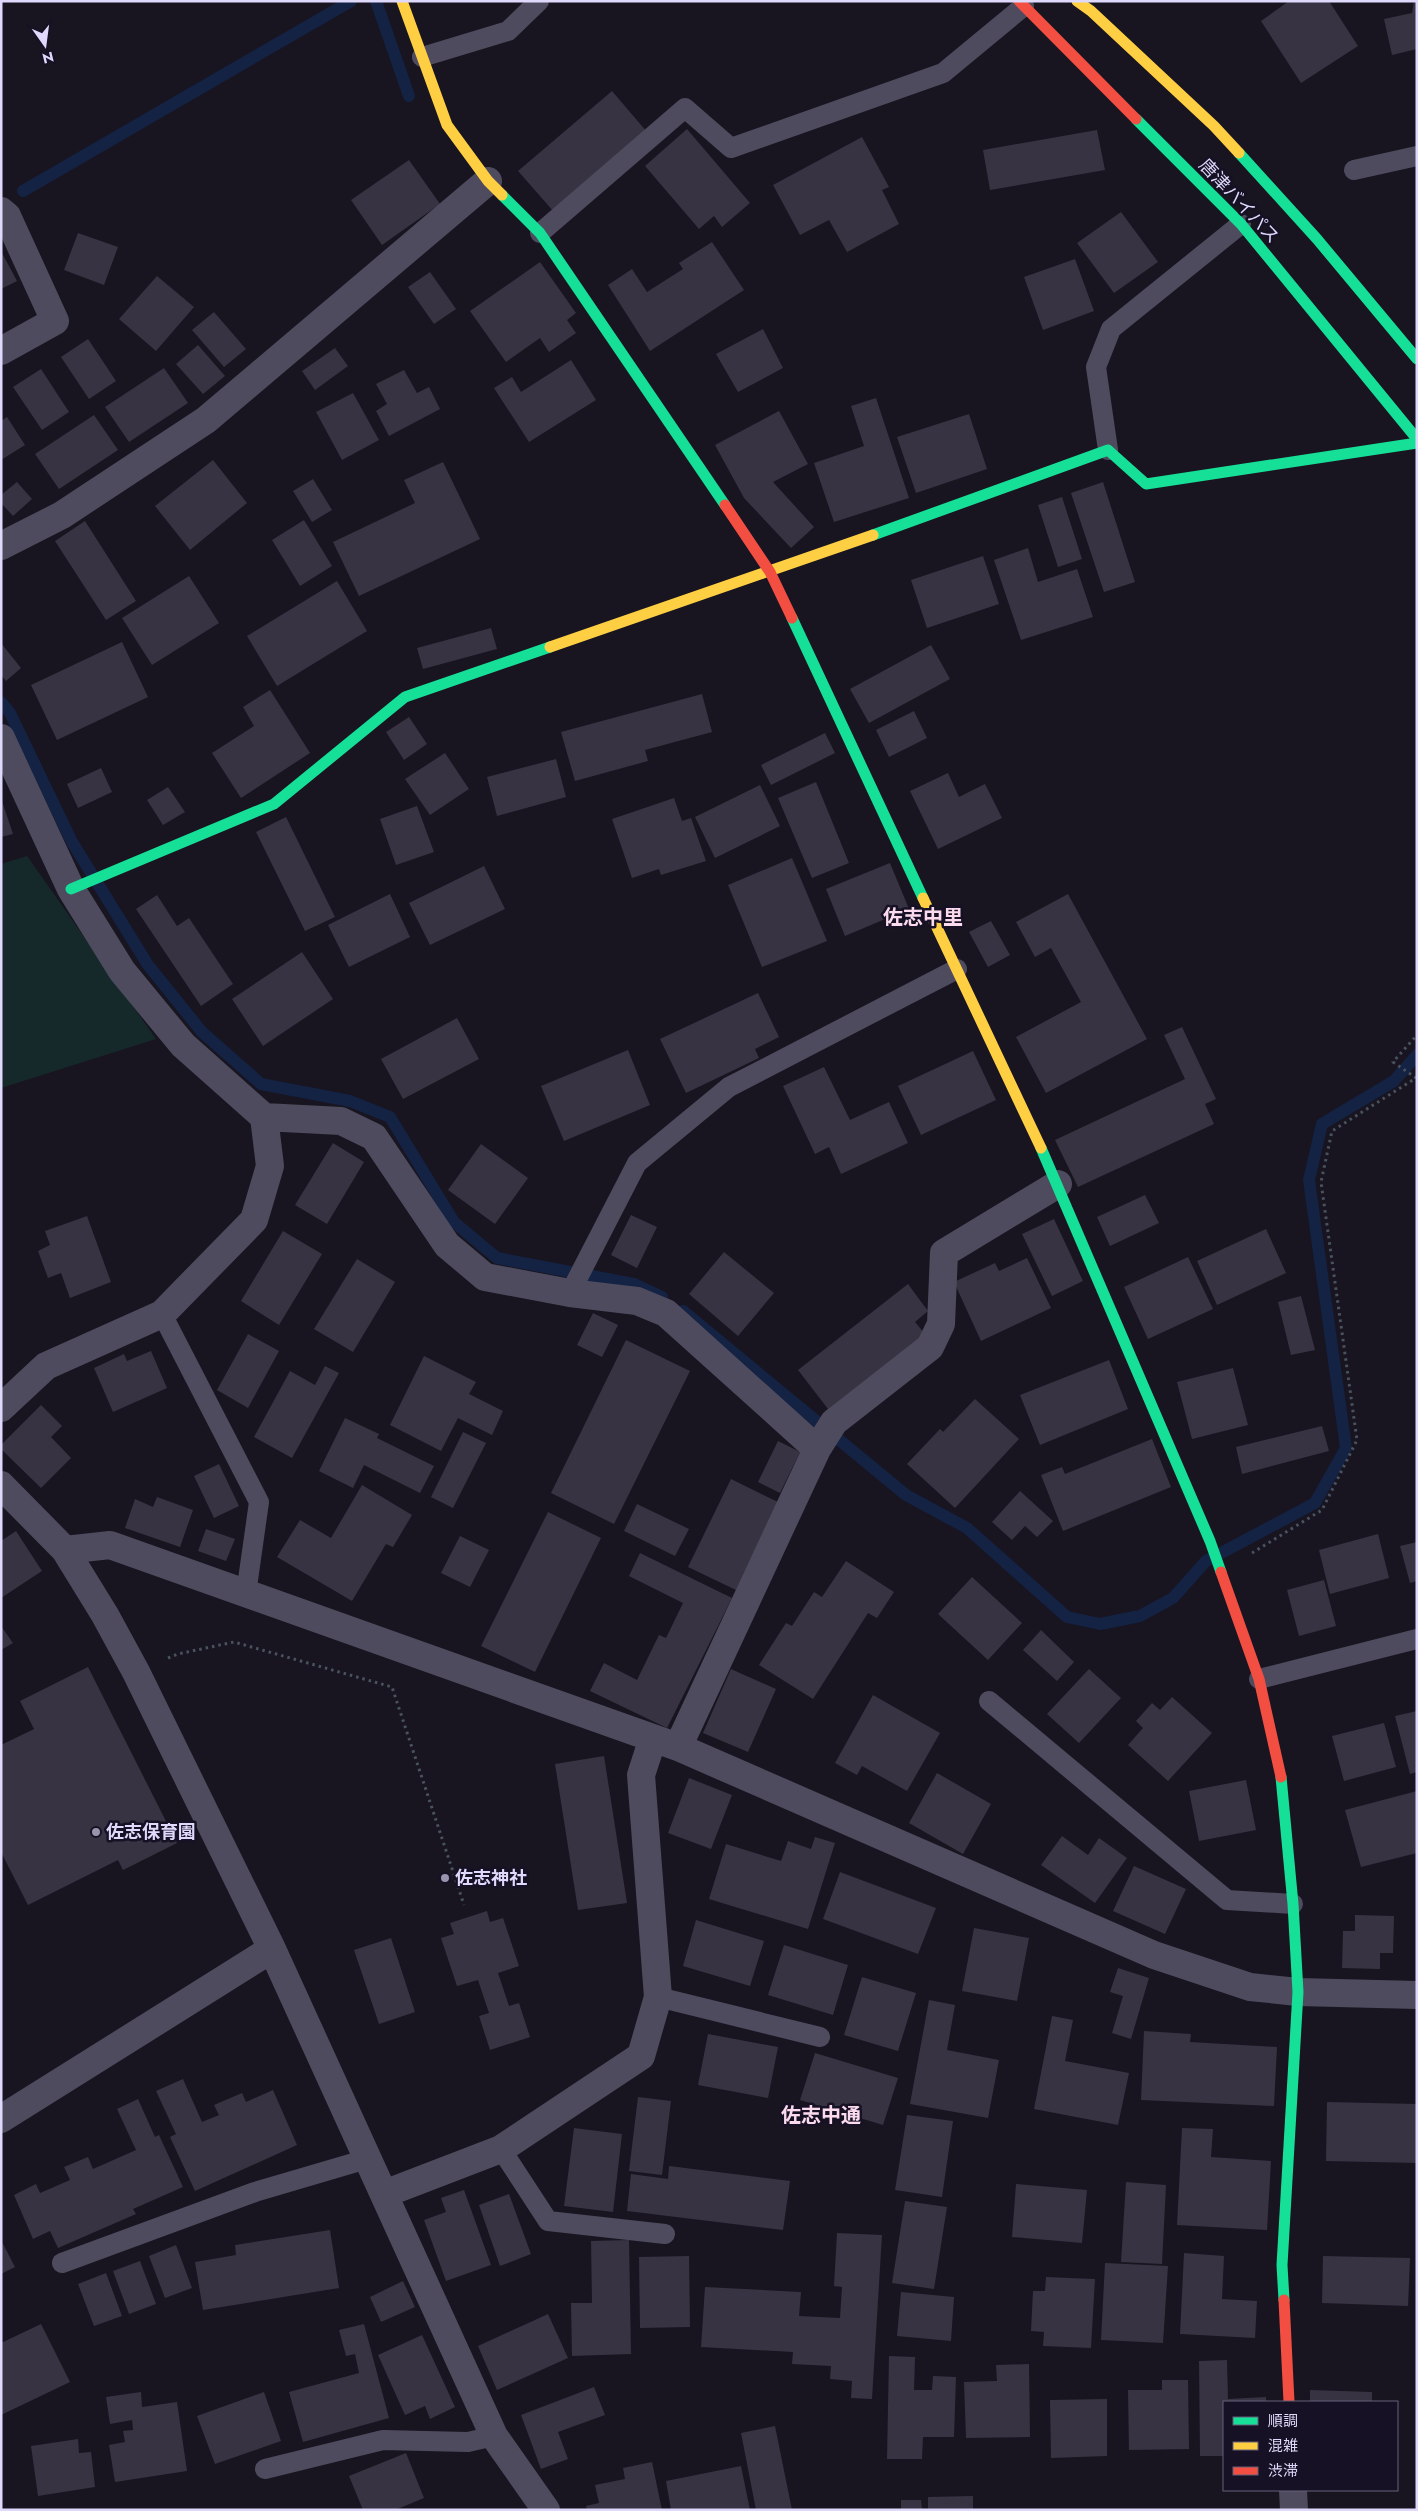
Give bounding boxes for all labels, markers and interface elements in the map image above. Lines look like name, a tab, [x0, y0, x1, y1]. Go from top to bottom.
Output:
north arrow	[20, 20, 70, 70]
text: N	[40, 47, 56, 69]
street label: 唐津バイパス	[1193, 153, 1285, 249]
district label: 佐志中里	[883, 903, 963, 932]
place label: 佐志保育園	[106, 1819, 196, 1845]
marker: 佐志保育園	[90, 1826, 102, 1838]
place label: 佐志神社	[455, 1865, 527, 1891]
marker: 佐志神社	[439, 1872, 451, 1884]
district label: 佐志中通	[781, 2101, 861, 2130]
legend	[1223, 2401, 1398, 2491]
text: 順調	[1268, 2410, 1298, 2432]
text: 混雑	[1268, 2435, 1298, 2457]
text: 渋滞	[1268, 2460, 1298, 2482]

